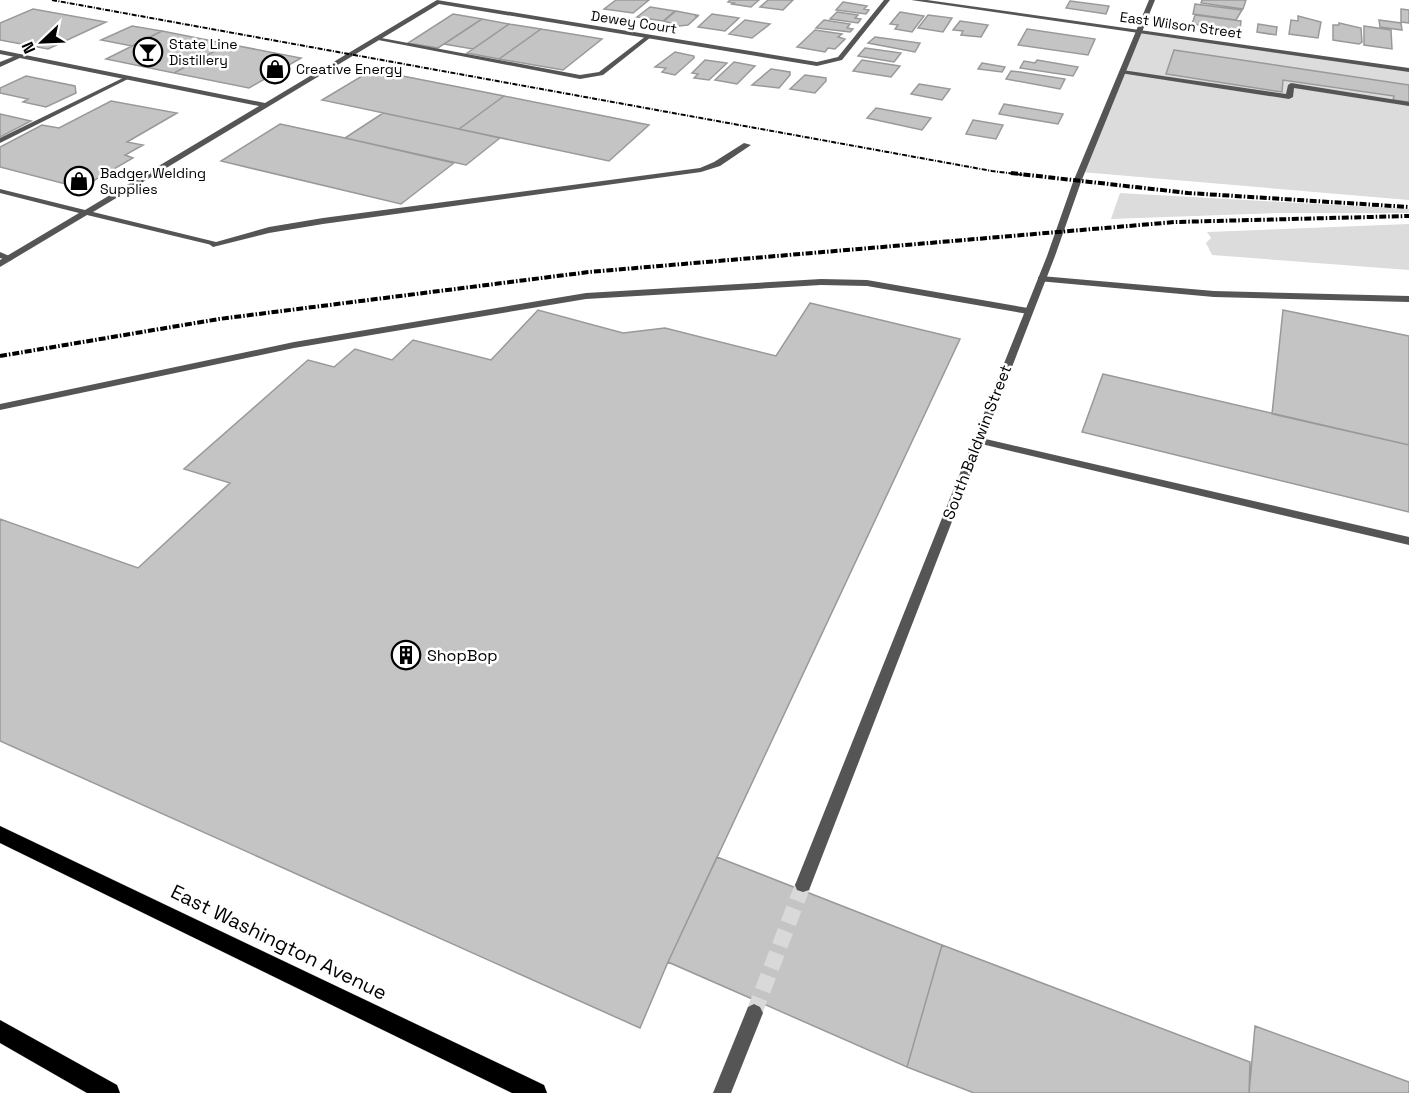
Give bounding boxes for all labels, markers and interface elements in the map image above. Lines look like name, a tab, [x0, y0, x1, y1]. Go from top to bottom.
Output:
street label: Dewey Court	[590, 6, 678, 38]
street label: East Wilson Street	[1119, 8, 1243, 42]
north arrow	[12, 12, 72, 72]
place label: State Line Distillery	[169, 35, 238, 69]
bar icon: State Line Distillery	[132, 36, 164, 68]
text: N	[17, 39, 40, 57]
shop icon: Creative Energy	[259, 53, 291, 85]
place label: Creative Energy	[296, 60, 402, 78]
place label: Badger Welding Supplies	[100, 164, 206, 198]
shop icon: Badger Welding Supplies	[63, 165, 95, 197]
street label: South Baldwin Street	[938, 362, 1016, 522]
building icon: ShopBop	[390, 639, 422, 671]
place label: ShopBop	[427, 645, 498, 666]
street label: East Washington Avenue	[166, 878, 392, 1006]

